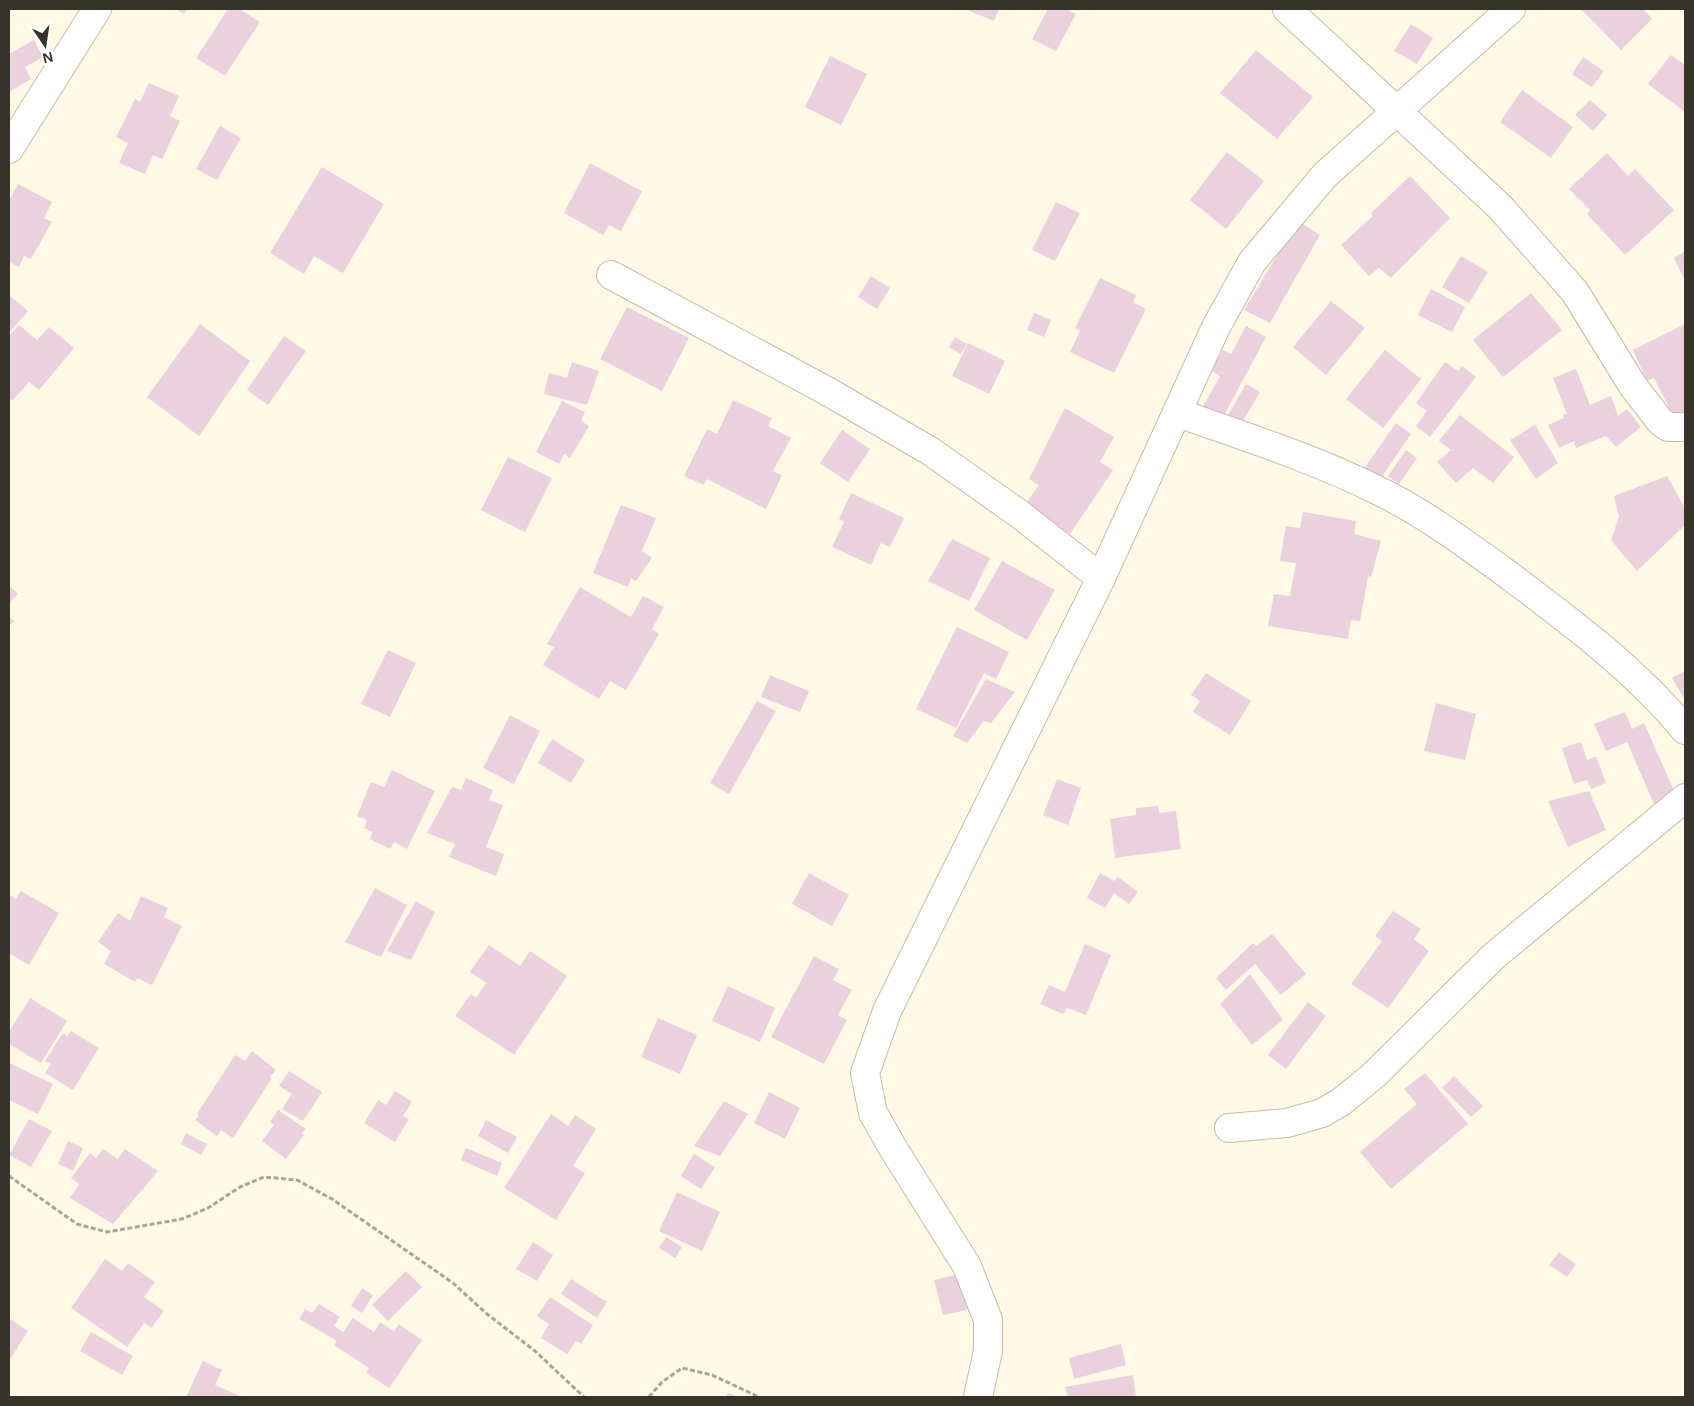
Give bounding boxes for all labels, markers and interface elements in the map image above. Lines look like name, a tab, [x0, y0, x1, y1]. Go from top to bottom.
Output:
north arrow	[20, 20, 70, 70]
text: N	[41, 49, 55, 67]

